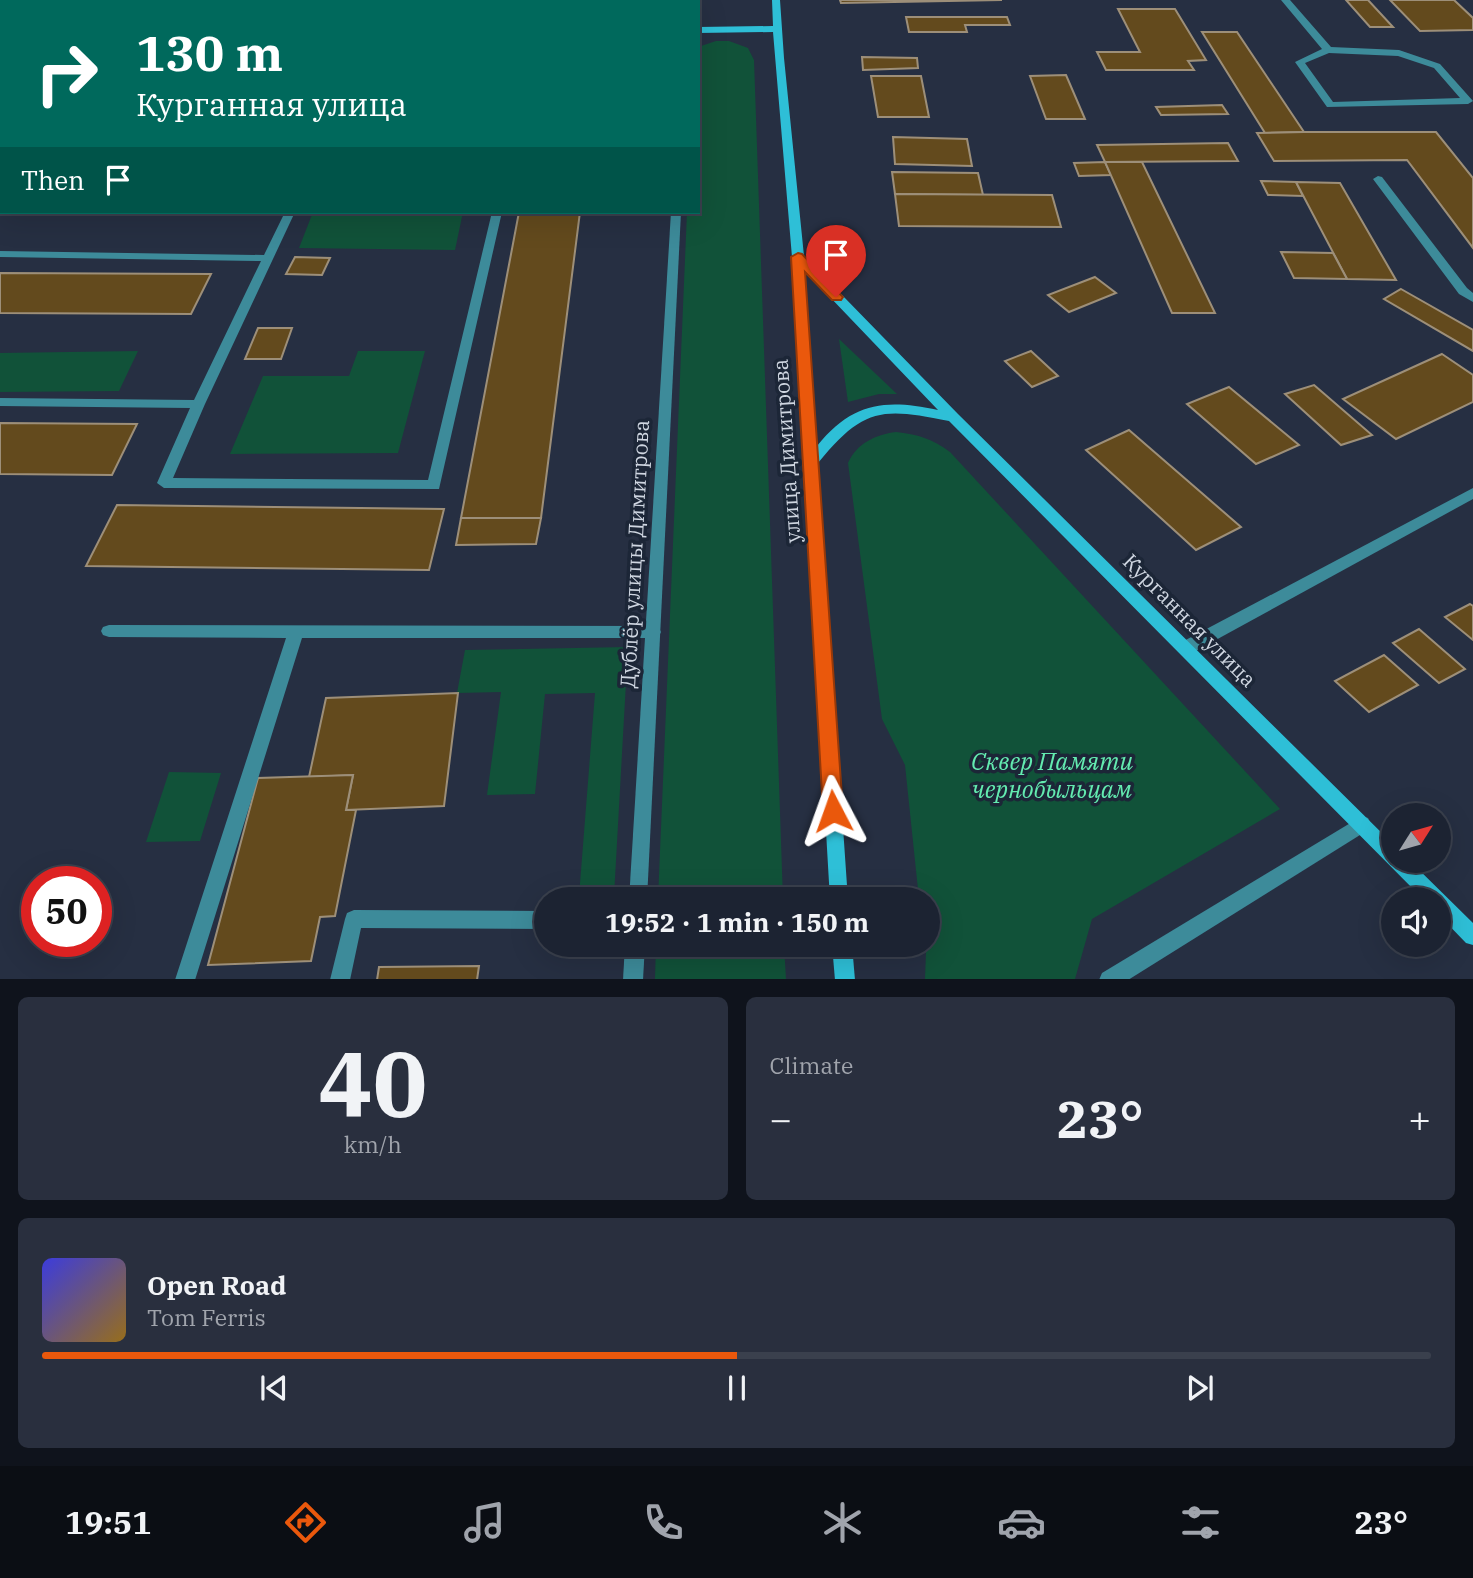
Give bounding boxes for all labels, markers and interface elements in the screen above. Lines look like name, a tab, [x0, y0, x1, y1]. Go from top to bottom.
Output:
text: 130 m	[136, 21, 283, 84]
icon: right	[21, 28, 112, 119]
text: Курганная улица	[136, 83, 407, 125]
icon: arrive	[99, 161, 137, 199]
text: Then	[21, 163, 85, 197]
pin	[806, 225, 866, 297]
icon: arrive	[817, 236, 855, 274]
street label: улица Димитрова	[766, 358, 806, 544]
street label: Дублёр улицы Димитрова	[613, 419, 655, 689]
street label: Курганная улица	[1117, 547, 1263, 693]
park label: Сквер Памяти чернобыльцам	[971, 745, 1133, 805]
position arrow	[796, 774, 870, 848]
north arrow	[1381, 803, 1451, 873]
map controls	[1381, 803, 1451, 957]
speed limit sign: 50	[21, 866, 112, 957]
button: sound	[1381, 887, 1451, 957]
text: 19:52 · 1 min · 150 m	[605, 905, 869, 939]
text: 40	[318, 1024, 427, 1142]
text: Climate	[770, 1050, 853, 1080]
text: 23°	[1057, 1085, 1144, 1152]
text: −	[770, 1094, 792, 1143]
text: +	[1408, 1094, 1431, 1143]
text: km/h	[344, 1129, 402, 1159]
text: Open Road	[147, 1268, 286, 1302]
text: Tom Ferris	[147, 1302, 266, 1332]
icon: previous	[255, 1369, 293, 1407]
icon: pause	[718, 1369, 756, 1407]
icon: next	[1181, 1369, 1219, 1407]
icon: directions	[281, 1498, 330, 1547]
icon: music	[460, 1498, 509, 1547]
icon: phone	[639, 1498, 688, 1547]
icon: climate	[818, 1498, 867, 1547]
icon: car	[997, 1498, 1046, 1547]
icon: filters	[1176, 1498, 1225, 1547]
text: 19:51	[65, 1501, 151, 1543]
text: 23°	[1355, 1501, 1408, 1543]

